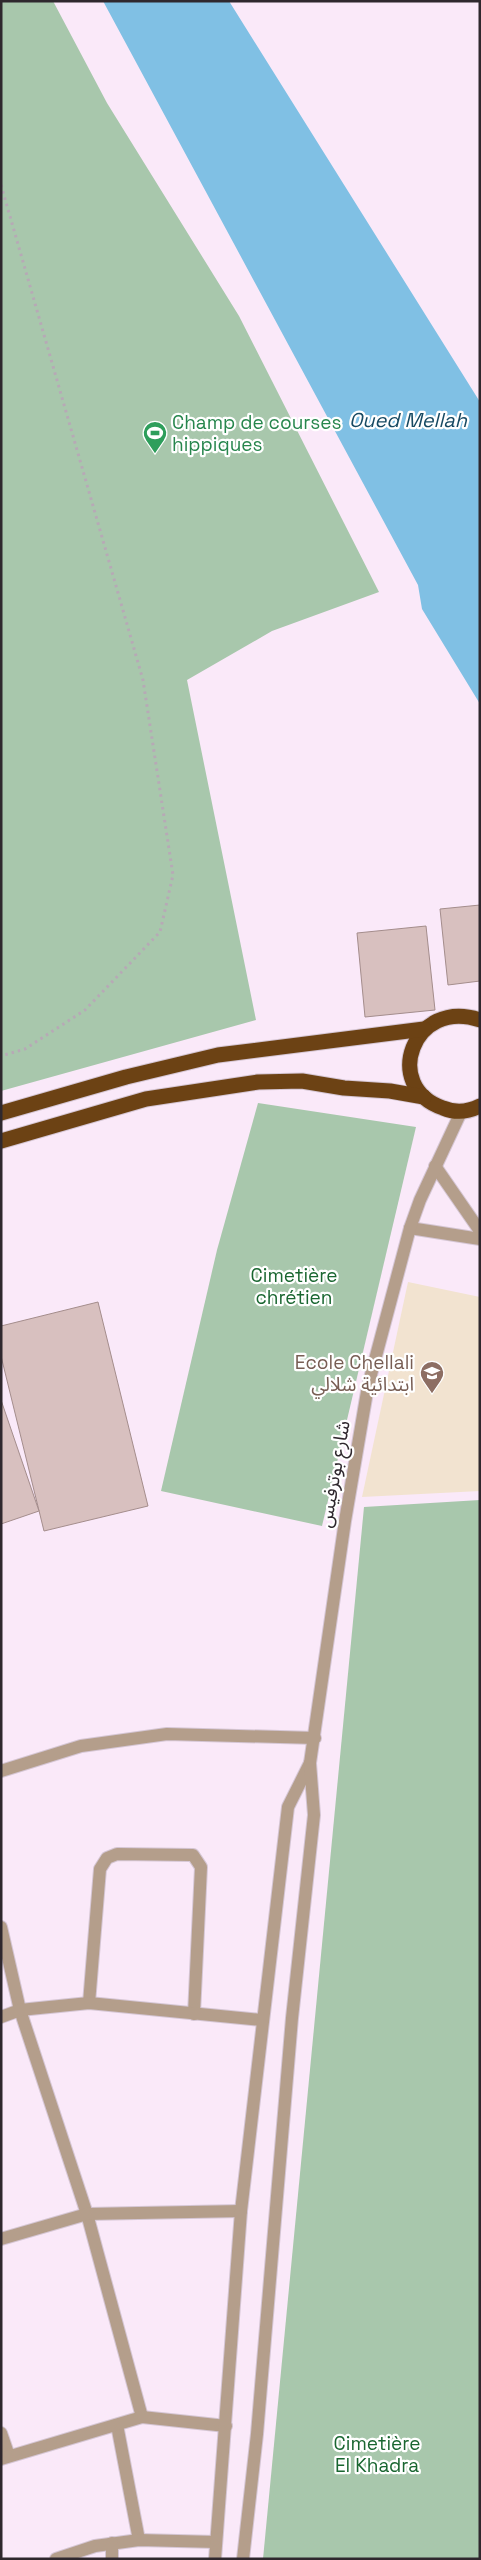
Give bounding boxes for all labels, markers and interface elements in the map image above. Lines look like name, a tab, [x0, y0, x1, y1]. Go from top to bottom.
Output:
water label: Oued Mellah	[349, 407, 468, 433]
place label: Champ de courses hippiques	[172, 410, 342, 457]
sports icon: Champ de courses hippiques	[142, 420, 168, 454]
park label: Cimetière chrétien	[251, 1263, 337, 1310]
place label: Ecole Chellali ابتدائية شلالي	[295, 1350, 414, 1399]
school or university icon: Ecole Chellali ابتدائية شلالي	[419, 1360, 445, 1394]
street label: شارع بوترفيس	[312, 1418, 357, 1530]
park label: Cimetière El Khadra	[334, 2431, 420, 2478]

